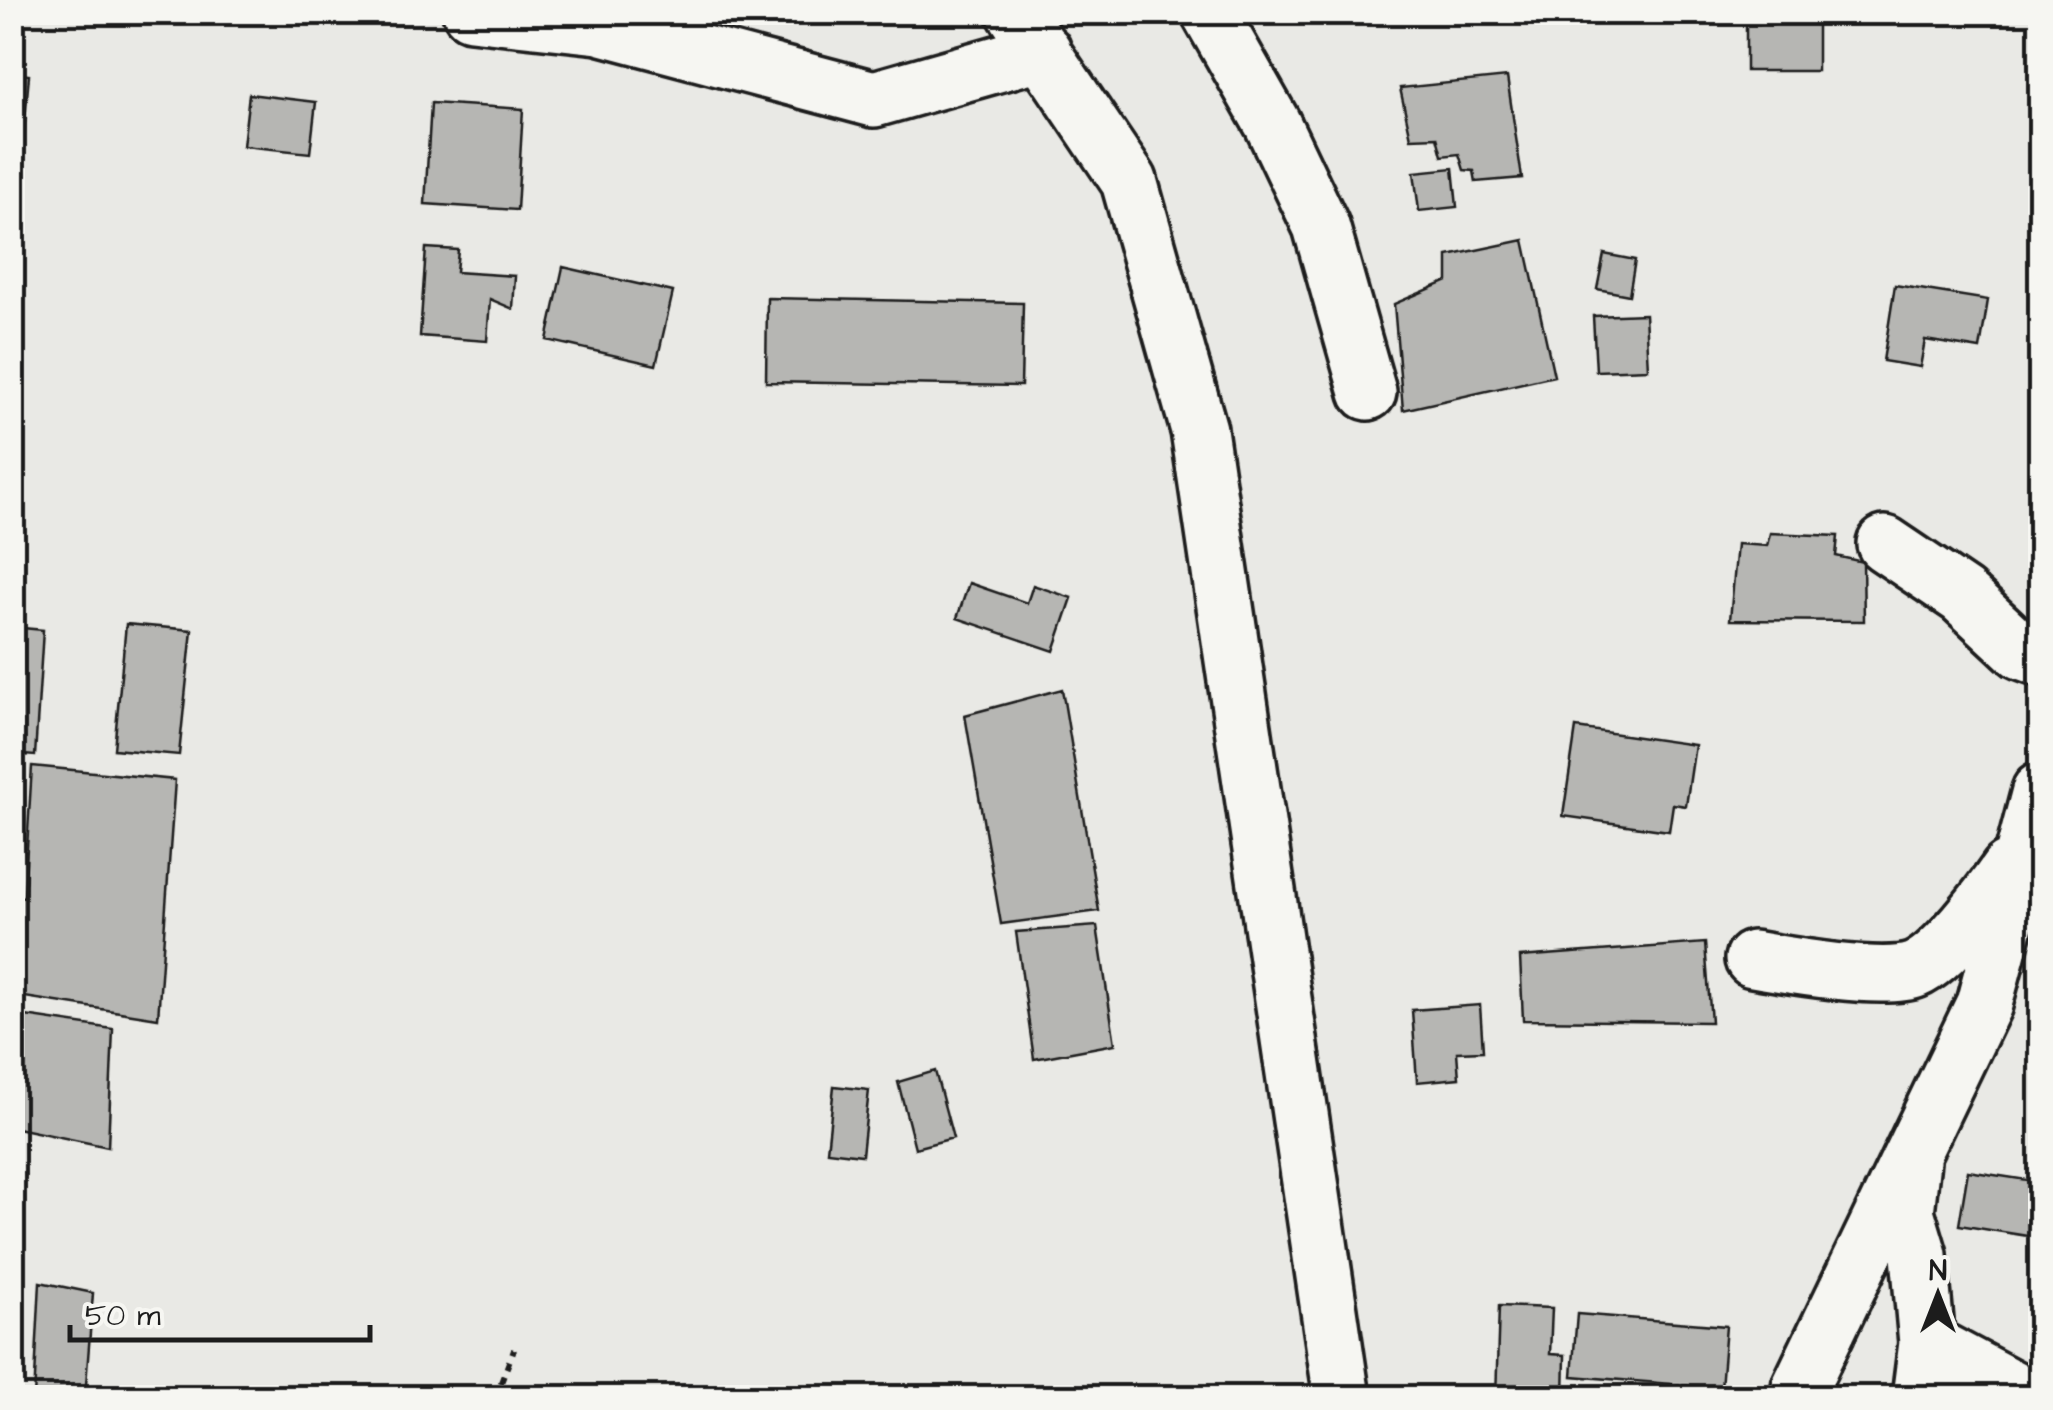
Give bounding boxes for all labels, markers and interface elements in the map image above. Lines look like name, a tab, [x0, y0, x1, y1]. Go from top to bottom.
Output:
north arrow	[1888, 1245, 1988, 1345]
text: N	[1929, 1252, 1947, 1291]
scale bar	[70, 1280, 370, 1342]
text: 50 m	[85, 1295, 161, 1337]

